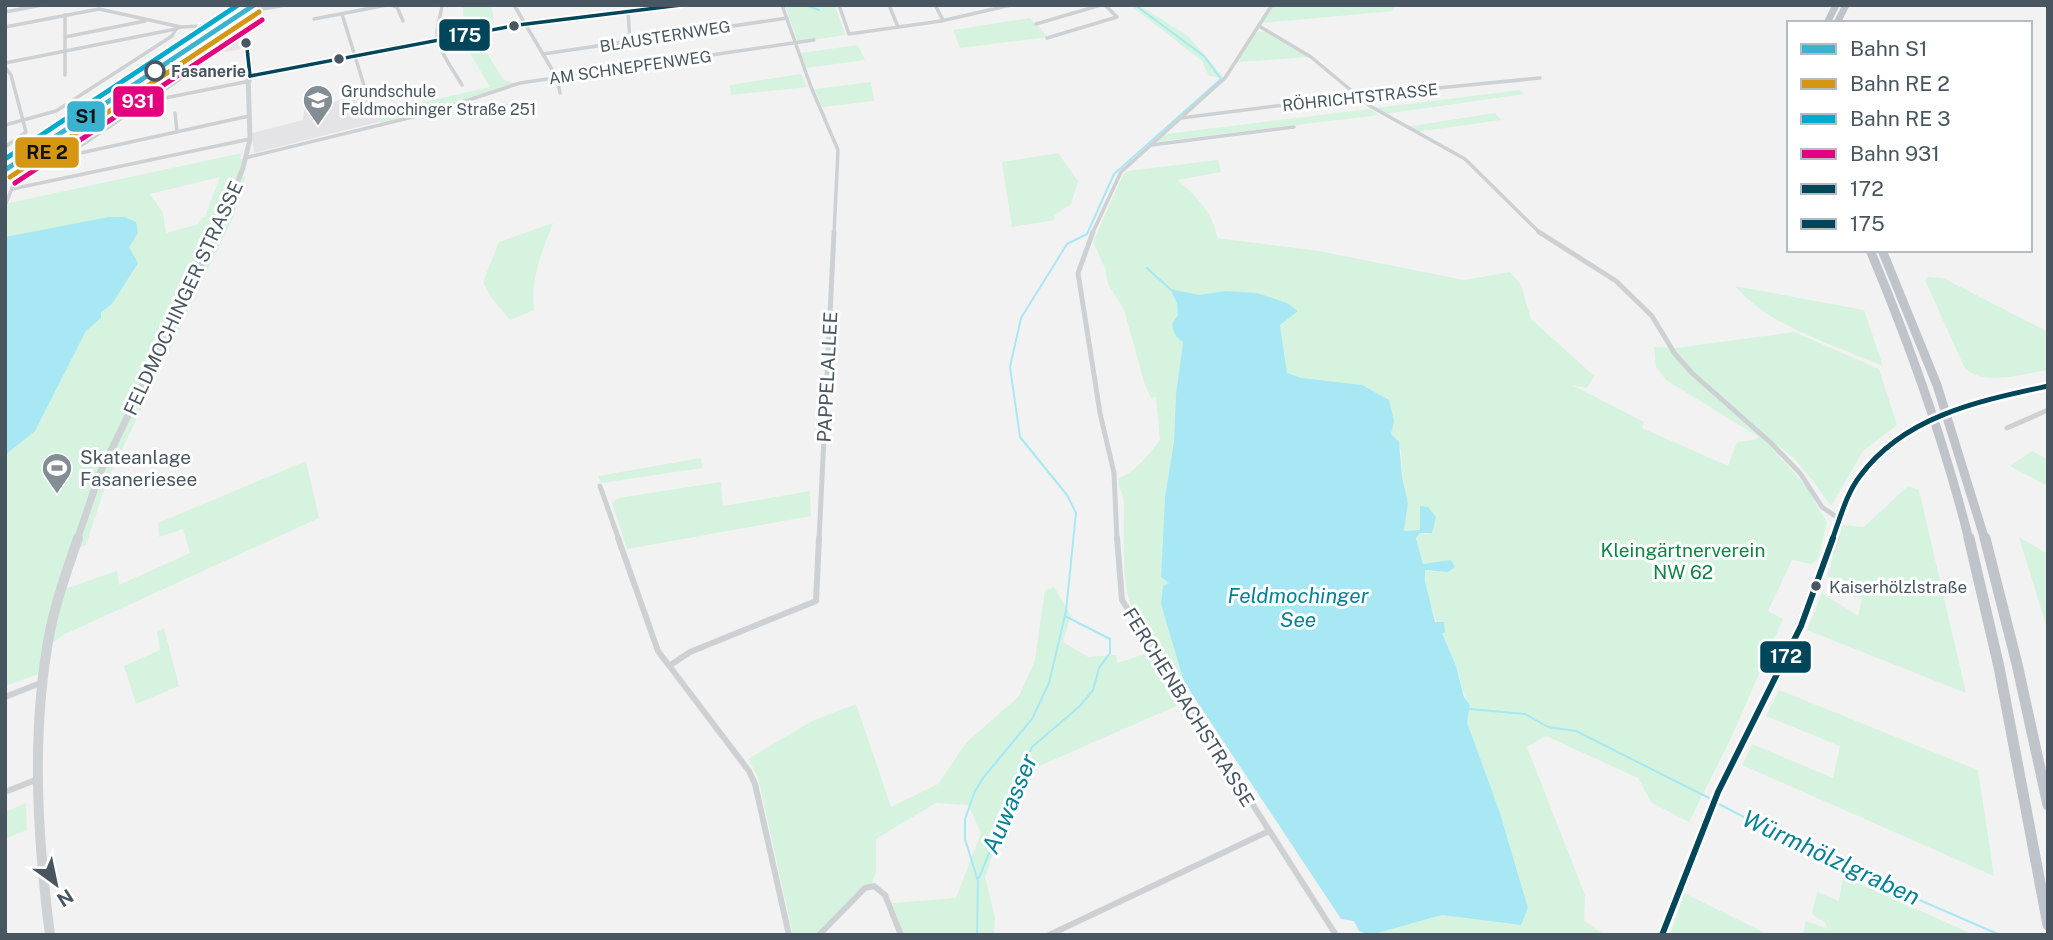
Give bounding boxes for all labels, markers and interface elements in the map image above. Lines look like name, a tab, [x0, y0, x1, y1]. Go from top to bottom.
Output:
street label: BLAUSTERNWEG	[598, 17, 732, 56]
line badge: 175	[438, 18, 491, 52]
unlabelled marker	[507, 19, 521, 33]
legend	[1787, 21, 2032, 252]
text: 175	[449, 24, 481, 46]
unlabelled marker	[239, 36, 253, 50]
text: Bahn S1	[1850, 36, 1928, 61]
street label: AM SCHNEPFENWEG	[548, 47, 713, 88]
unlabelled marker	[332, 52, 346, 66]
marker: Fasanerie	[145, 61, 165, 81]
place label: Fasanerie	[171, 62, 246, 81]
text: Bahn RE 2	[1850, 71, 1950, 96]
street label: RÖHRICHTSTRASSE	[1281, 79, 1439, 115]
place label: Grundschule Feldmochinger Straße 251	[341, 82, 536, 119]
school or university icon: Grundschule Feldmochinger Straße 251	[301, 83, 335, 127]
line badge: 931	[112, 85, 165, 118]
text: 931	[121, 90, 155, 112]
line badge: S1	[66, 100, 106, 133]
text: S1	[75, 105, 97, 127]
text: Bahn RE 3	[1850, 106, 1951, 131]
line badge: RE 2	[14, 136, 80, 169]
text: RE 2	[26, 141, 68, 163]
text: Bahn 931	[1850, 141, 1940, 166]
text: 172	[1850, 176, 1884, 201]
street label: FELDMOCHINGER STRASSE	[119, 177, 247, 419]
text: 175	[1850, 211, 1885, 236]
street label: PAPPELALLEE	[813, 311, 841, 443]
place label: Skateanlage Fasaneriesee	[80, 446, 197, 490]
sports icon: Skateanlage Fasaneriesee	[40, 451, 74, 495]
park label: Kleingärtnerverein NW 62	[1601, 539, 1765, 583]
place label: Kaiserhölzlstraße	[1829, 577, 1967, 597]
marker: Kaiserhölzlstraße	[1809, 579, 1823, 593]
water label: Feldmochinger See	[1227, 583, 1370, 632]
street label: FERCHENBACHSTRASSE	[1119, 604, 1259, 810]
line badge: 172	[1759, 640, 1812, 674]
text: 172	[1770, 645, 1802, 667]
water label: Auwasser	[976, 749, 1043, 857]
water label: Würmhölzlgraben	[1738, 804, 1925, 911]
north arrow	[21, 849, 91, 919]
text: N	[53, 885, 77, 912]

